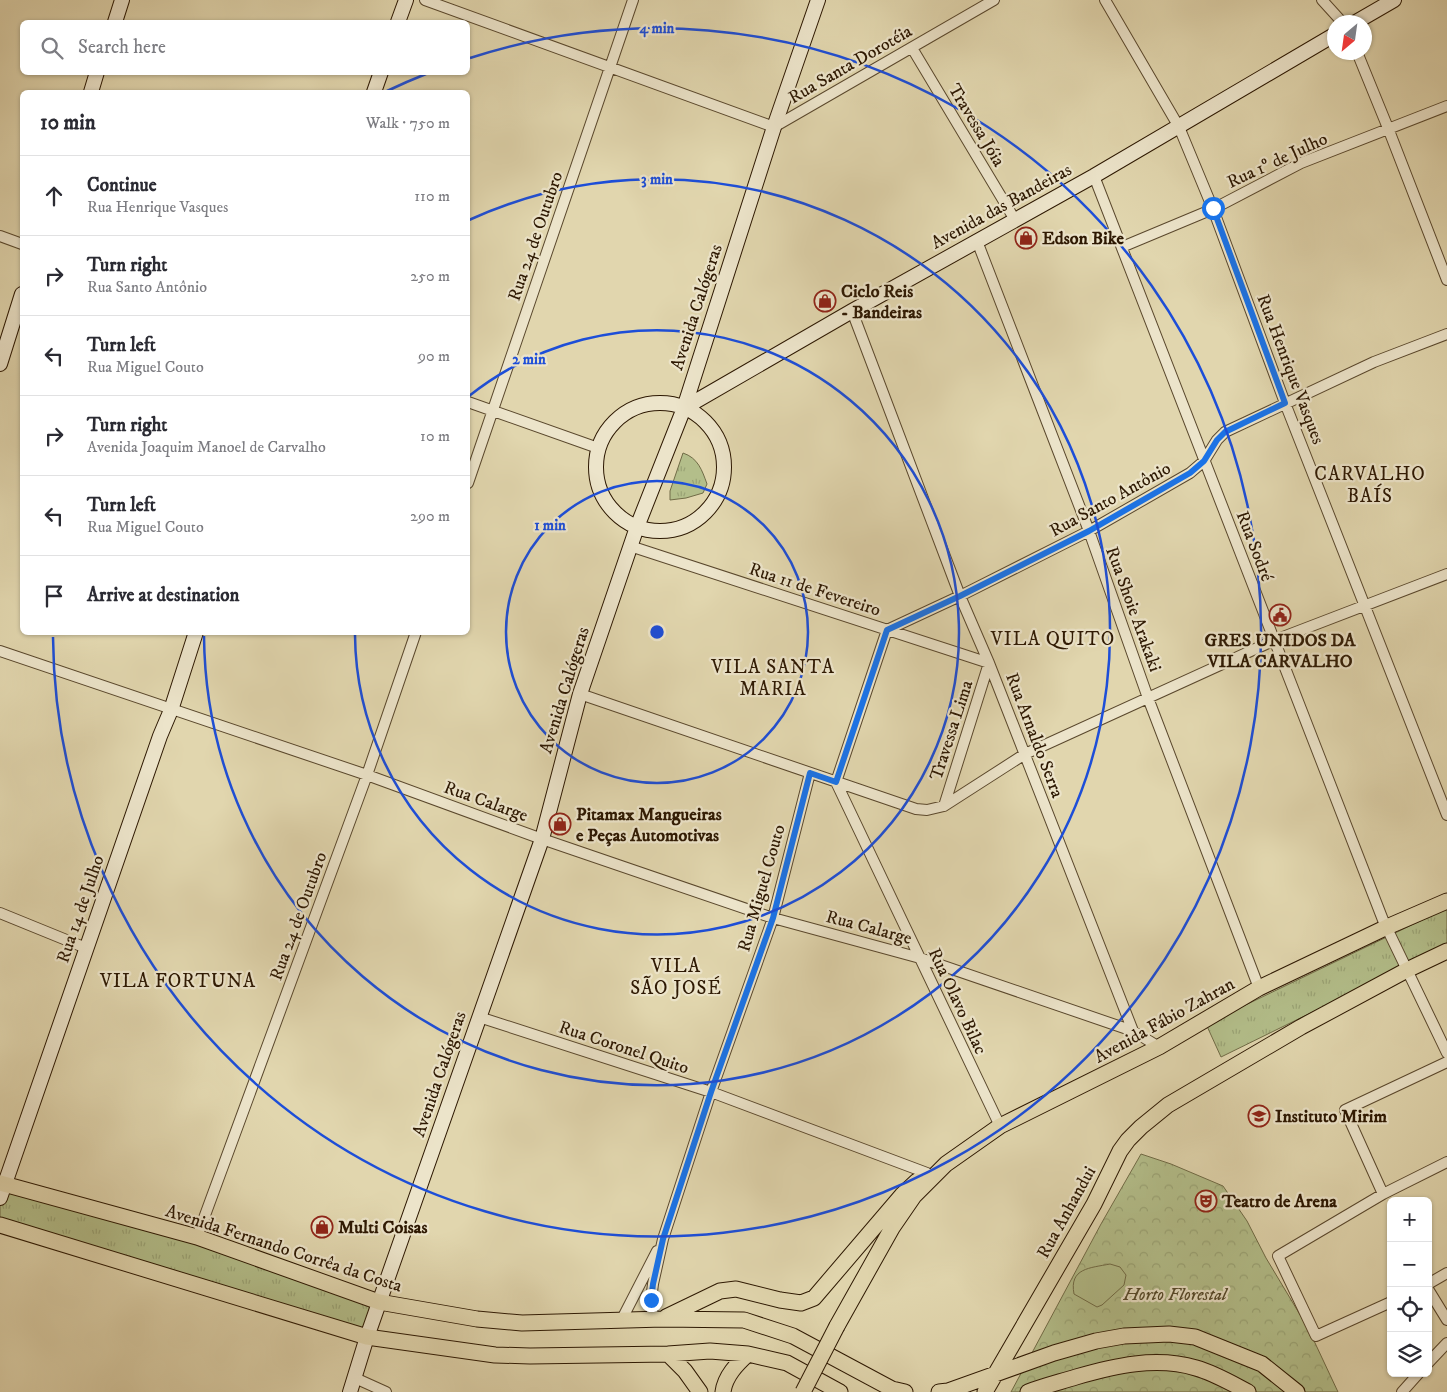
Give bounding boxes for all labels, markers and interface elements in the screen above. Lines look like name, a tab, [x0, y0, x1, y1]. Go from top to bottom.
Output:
north arrow	[1327, 15, 1372, 60]
text: 4 min	[639, 19, 675, 38]
search box	[20, 20, 470, 75]
street label: Rua Santa Dorotéia	[785, 20, 916, 109]
icon: search	[38, 34, 66, 62]
text: Search here	[78, 36, 166, 59]
street label: Travessa Jóia	[943, 80, 1010, 171]
text: 10 min	[40, 110, 96, 136]
text: Walk · 750 m	[366, 113, 450, 133]
street label: Rua 1º de Julho	[1224, 128, 1331, 194]
street label: Avenida das Bandeiras	[927, 159, 1076, 255]
street label: Rua 24 de Outubro	[504, 169, 568, 304]
text: 3 min	[641, 170, 673, 189]
text: Continue	[87, 174, 157, 197]
icon: ahead	[40, 182, 68, 210]
text: 110 m	[414, 186, 450, 206]
text: Rua Henrique Vasques	[87, 197, 228, 217]
route start	[1202, 197, 1225, 220]
shop icon: Edson Bike	[1014, 226, 1038, 250]
place label: Edson Bike	[1042, 228, 1124, 250]
street label: Avenida Calógeras	[666, 241, 728, 373]
text: Turn right	[87, 254, 167, 277]
icon: right	[40, 262, 68, 290]
text: 250 m	[410, 266, 450, 286]
text: Rua Santo Antônio	[87, 277, 207, 297]
place label: Ciclo Reis - Bandeiras	[841, 281, 922, 324]
shop icon: Ciclo Reis - Bandeiras	[813, 289, 837, 313]
street label: Rua Henrique Vasques	[1251, 291, 1329, 448]
text: Turn left	[87, 334, 156, 357]
icon: left	[40, 342, 68, 370]
text: 90 m	[418, 346, 450, 366]
text: 2 min	[512, 350, 546, 369]
text: Rua Miguel Couto	[87, 357, 204, 377]
text: Turn right	[87, 414, 167, 437]
icon: right	[40, 422, 68, 450]
text: 10 m	[420, 426, 450, 446]
text: Avenida Joaquim Manoel de Carvalho	[87, 437, 326, 457]
street label: Rua Santo Antônio	[1046, 457, 1175, 542]
district label: CARVALHO BAÍS	[1314, 463, 1426, 508]
text: Turn left	[87, 494, 156, 517]
icon: left	[40, 502, 68, 530]
text: 290 m	[410, 506, 450, 526]
street label: Rua Sodré	[1231, 508, 1278, 585]
text: 1 min	[534, 516, 566, 535]
text: Rua Miguel Couto	[87, 517, 204, 537]
street label: Rua Shoie Arakaki	[1100, 544, 1166, 675]
street label: Rua 11 de Fevereiro	[746, 558, 884, 622]
icon: arrive	[40, 582, 68, 610]
text: Arrive at destination	[87, 584, 239, 607]
public building icon: GRES UNIDOS DA VILA CARVALHO	[1268, 603, 1292, 627]
centre of rings	[648, 623, 666, 641]
street label: Avenida Calógeras	[535, 624, 595, 756]
district label: VILA QUITO	[990, 628, 1115, 651]
place label: GRES UNIDOS DA VILA CARVALHO	[1205, 630, 1356, 673]
district label: VILA SANTA MARIA	[710, 656, 835, 701]
street label: Rua Arnaldo Serra	[1000, 670, 1068, 801]
street label: Travessa Lima	[925, 677, 979, 783]
street label: Rua Calarge	[441, 777, 531, 827]
place label: Pitamax Mangueiras e Peças Automotivas	[576, 804, 722, 847]
shop icon: Pitamax Mangueiras e Peças Automotivas	[548, 812, 572, 836]
street label: Rua Miguel Couto	[733, 822, 791, 954]
street label: Rua 24 de Outubro	[265, 849, 332, 984]
street label: Rua 14 de Julho	[52, 852, 110, 966]
street label: Rua Calarge	[824, 906, 914, 950]
street label: Rua Olavo Bilac	[923, 945, 991, 1058]
district label: VILA SÃO JOSÉ	[630, 955, 722, 1000]
district label: VILA FORTUNA	[99, 970, 256, 993]
street label: Avenida Fábio Zahran	[1090, 973, 1239, 1069]
street label: Avenida Calógeras	[408, 1009, 472, 1140]
street label: Rua Coronel Quito	[556, 1017, 692, 1079]
school or university icon: Instituto Mirim	[1247, 1104, 1271, 1128]
place label: Instituto Mirim	[1275, 1106, 1387, 1128]
street label: Rua Anhandui	[1033, 1163, 1101, 1262]
theatre icon: Teatro de Arena	[1194, 1189, 1218, 1213]
place label: Teatro de Arena	[1221, 1191, 1337, 1213]
map controls	[1387, 1197, 1432, 1377]
button: +	[1387, 1197, 1432, 1242]
street label: Avenida Fernando Corrêa da Costa	[163, 1200, 405, 1298]
shop icon: Multi Coisas	[310, 1215, 334, 1239]
place label: Multi Coisas	[338, 1217, 428, 1239]
button: −	[1387, 1242, 1432, 1287]
park label: Horto Florestal	[1122, 1284, 1229, 1306]
button: locate	[1387, 1287, 1432, 1332]
route end	[640, 1289, 663, 1312]
button: layers	[1387, 1332, 1432, 1377]

